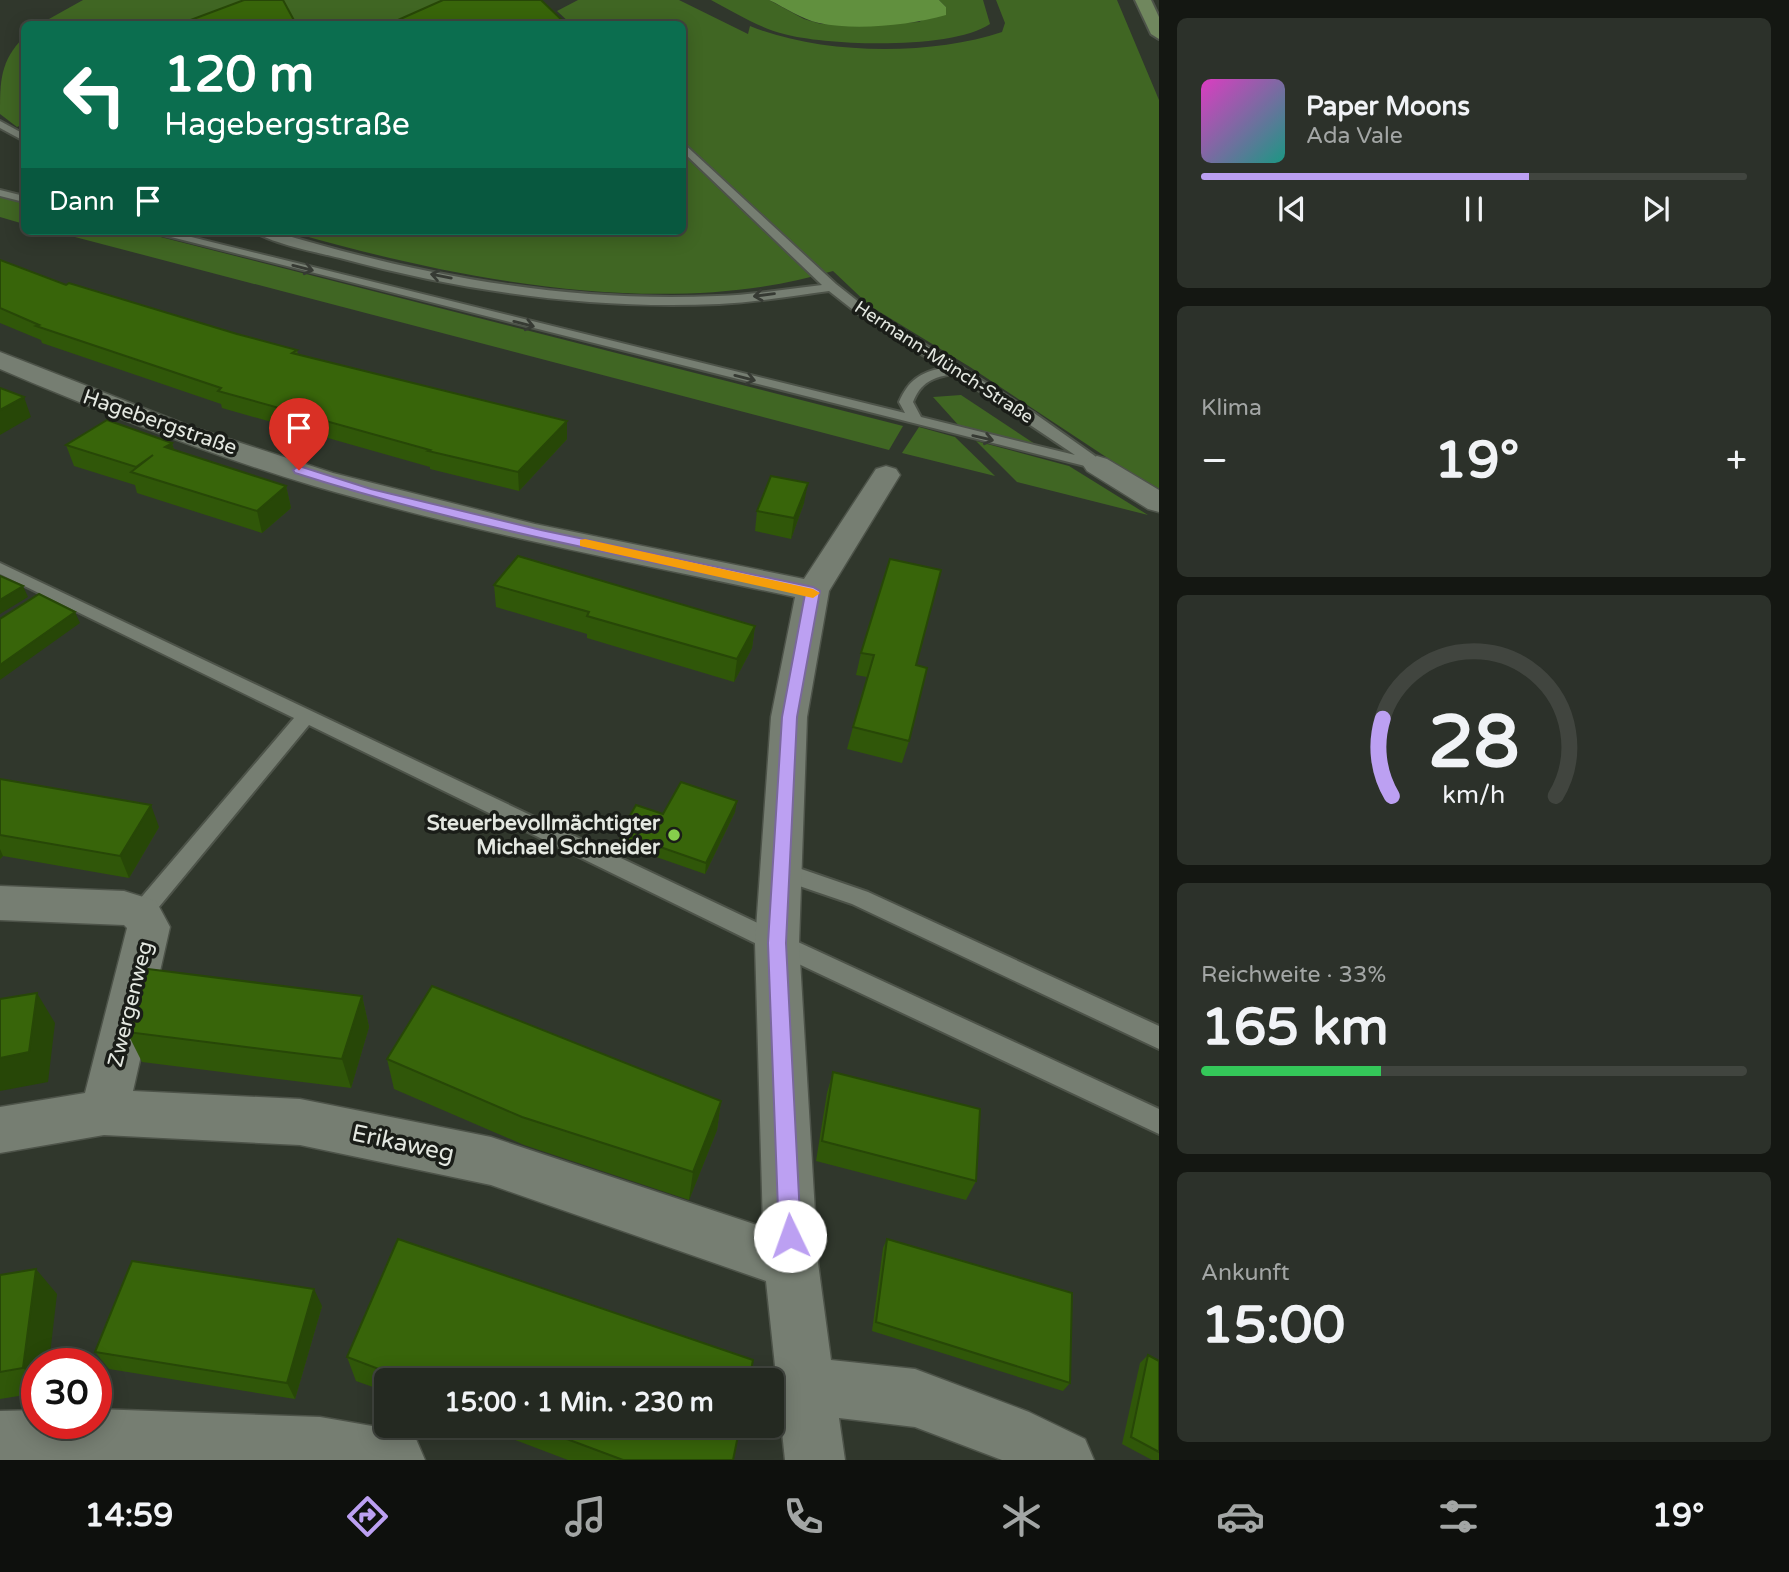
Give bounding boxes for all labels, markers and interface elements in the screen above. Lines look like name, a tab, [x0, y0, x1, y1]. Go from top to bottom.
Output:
text: 120 m	[164, 46, 314, 105]
icon: left	[49, 49, 140, 140]
text: Paper Moons	[1306, 91, 1470, 122]
text: Hagebergstraße	[164, 106, 410, 144]
text: Ada Vale	[1306, 122, 1403, 150]
icon: arrive	[129, 182, 167, 220]
text: Dann	[49, 186, 115, 217]
icon: previous	[1273, 190, 1311, 228]
icon: pause	[1455, 190, 1493, 228]
icon: next	[1637, 190, 1675, 228]
one-way arrow	[292, 262, 314, 275]
one-way arrow	[430, 269, 453, 283]
one-way arrow	[753, 289, 776, 302]
street label: Hermann-Münch-Straße	[850, 296, 1038, 428]
one-way arrow	[512, 317, 535, 331]
one-way arrow	[733, 372, 756, 385]
street label: Hagebergstraße	[79, 384, 240, 461]
text: Klima	[1201, 394, 1262, 422]
pin	[269, 398, 329, 470]
icon: arrive	[280, 409, 318, 447]
text: 19°	[1434, 429, 1519, 492]
one-way arrow	[971, 432, 994, 445]
text: −	[1201, 438, 1228, 484]
text: +	[1726, 438, 1747, 484]
text: 28	[1428, 699, 1520, 787]
text: km/h	[1443, 780, 1505, 810]
place label: Steuerbevollmächtigter Michael Schneider	[427, 811, 661, 860]
marker: Steuerbevollmächtigter Michael Schneider	[666, 827, 682, 843]
street label: Zwergenweg	[103, 939, 158, 1070]
text: Reichweite · 33%	[1201, 961, 1386, 989]
text: 165 km	[1201, 996, 1389, 1059]
street label: Erikaweg	[349, 1118, 457, 1168]
position arrow	[753, 1199, 827, 1273]
text: Ankunft	[1201, 1259, 1290, 1287]
text: 15:00	[1201, 1294, 1345, 1357]
speed limit sign: 30	[21, 1348, 112, 1439]
text: 15:00 · 1 Min. · 230 m	[444, 1387, 714, 1418]
icon: directions	[343, 1492, 392, 1541]
icon: music	[561, 1492, 610, 1541]
icon: phone	[779, 1492, 828, 1541]
icon: climate	[997, 1492, 1046, 1541]
icon: car	[1216, 1492, 1265, 1541]
icon: filters	[1434, 1492, 1483, 1541]
text: 14:59	[85, 1497, 173, 1535]
text: 19°	[1652, 1497, 1704, 1535]

